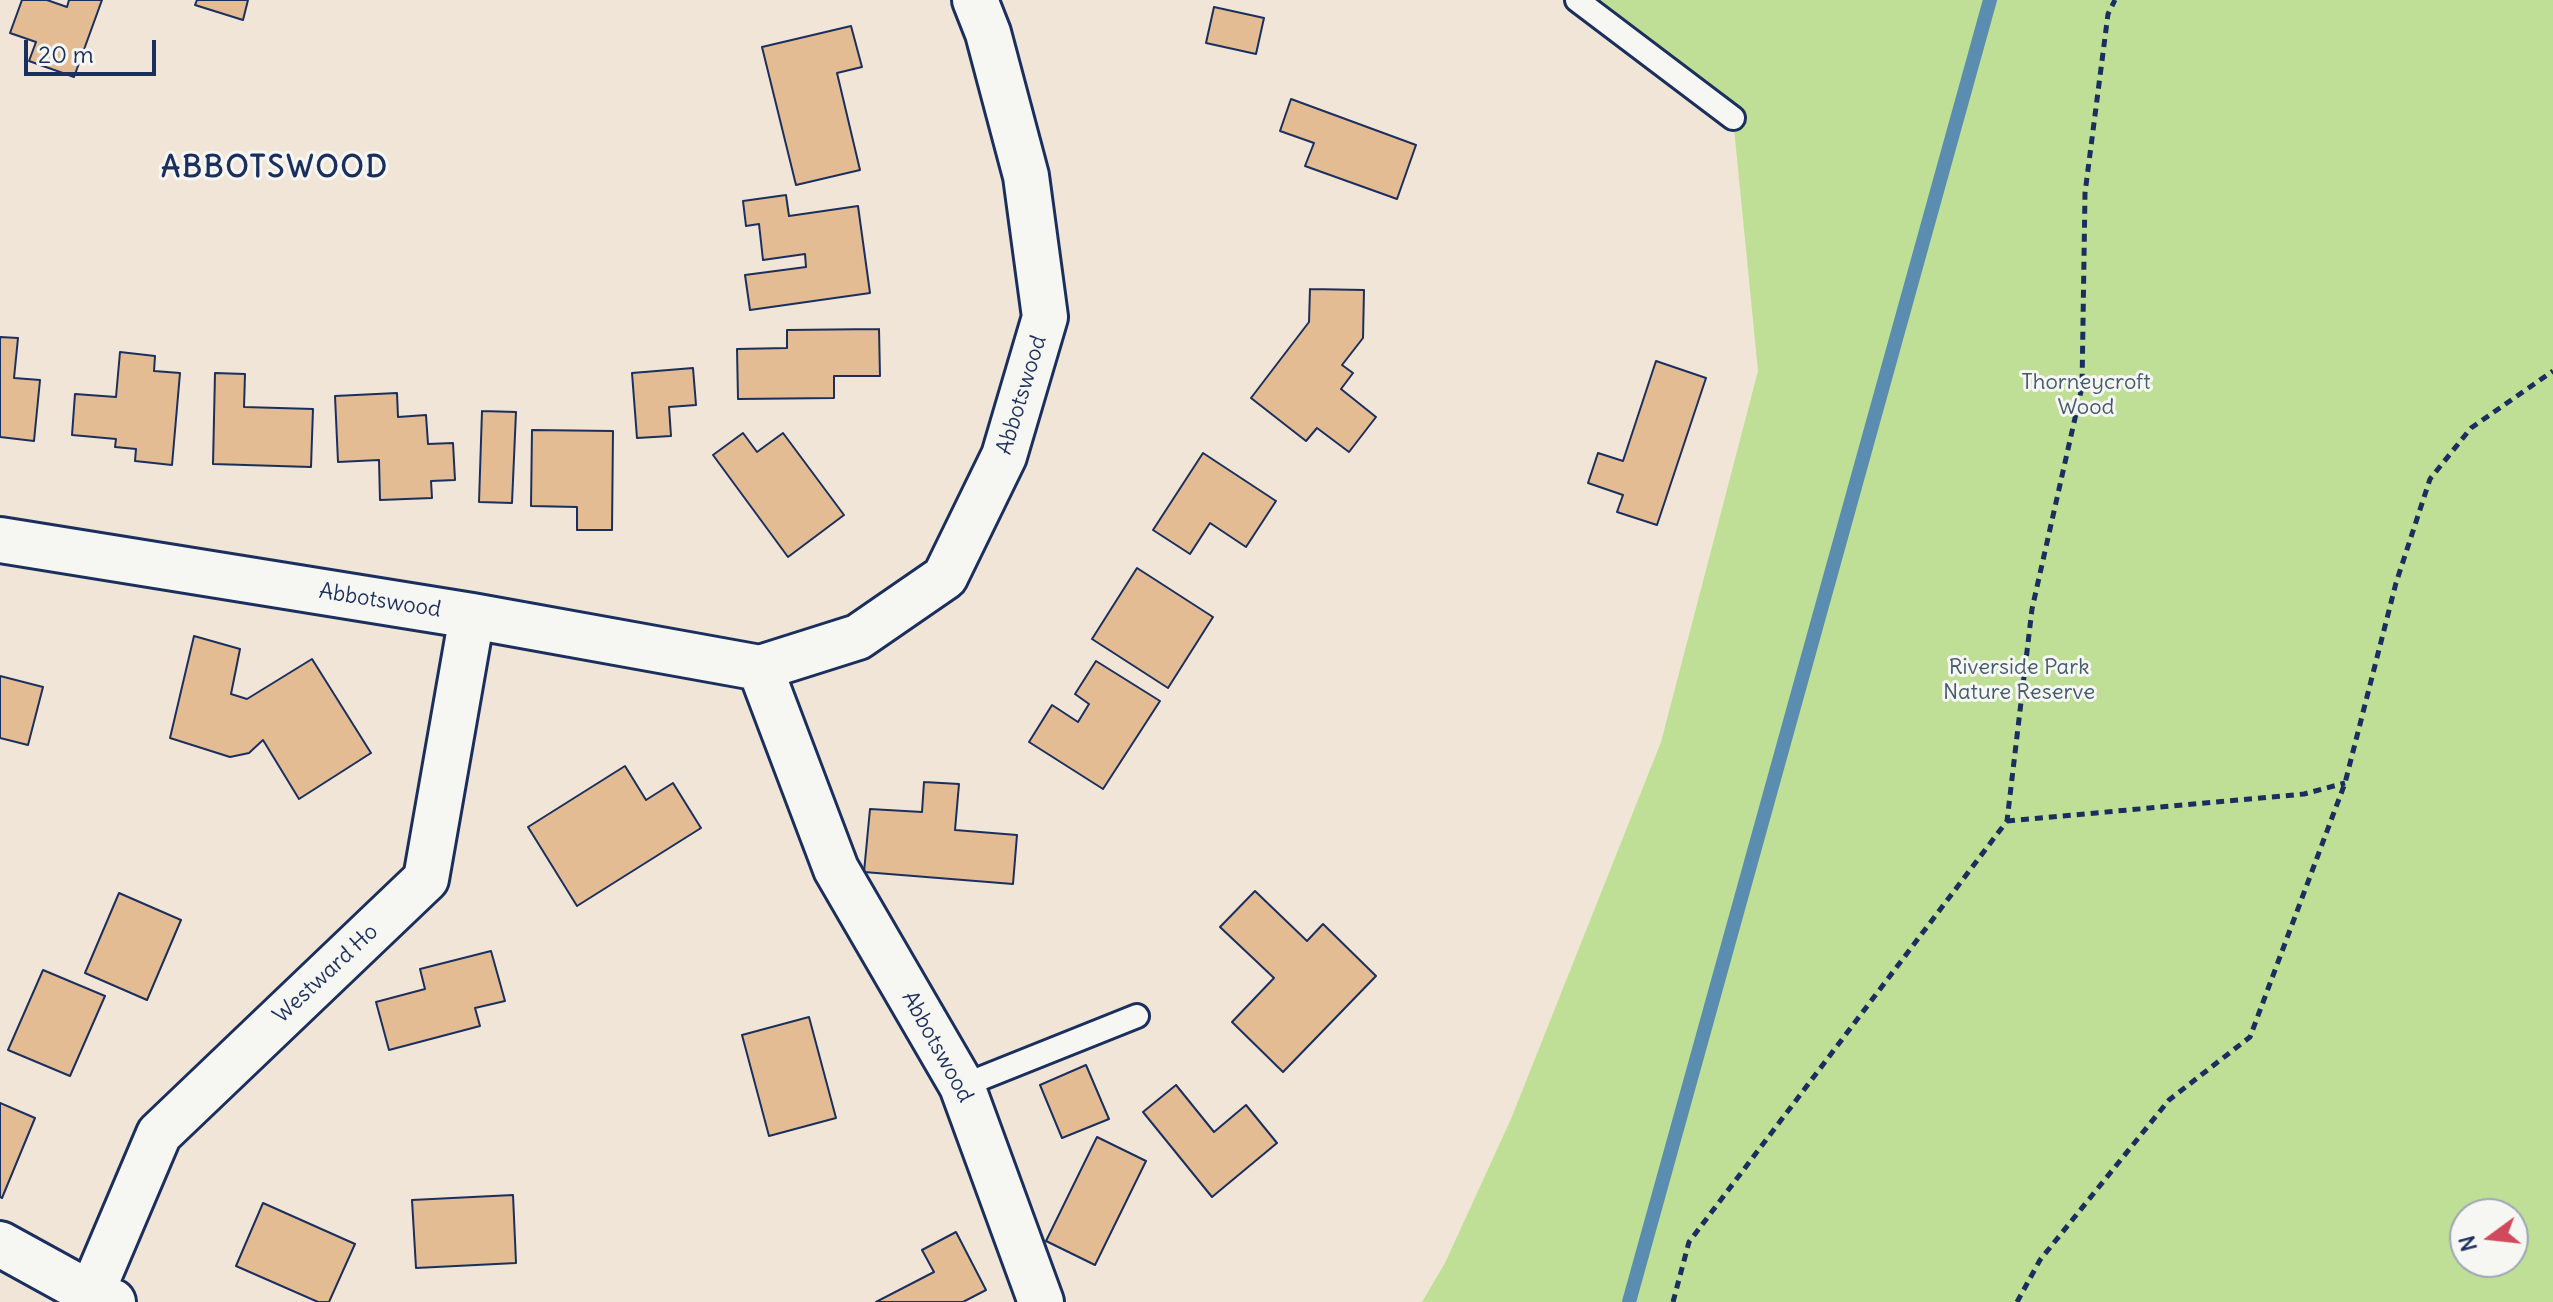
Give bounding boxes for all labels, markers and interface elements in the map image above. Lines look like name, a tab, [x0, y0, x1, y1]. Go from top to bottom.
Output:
scale bar	[28, 24, 160, 74]
text: 20 m	[38, 39, 94, 69]
district label: ABBOTSWOOD	[161, 150, 389, 186]
street label: Abbotswood	[991, 332, 1053, 458]
park label: Thorneycroft Wood	[2021, 370, 2151, 422]
street label: Abbotswood	[317, 578, 443, 624]
park label: Riverside Park Nature Reserve	[1943, 655, 2095, 706]
street label: Westward Ho	[268, 919, 384, 1029]
street label: Abbotswood	[896, 987, 978, 1107]
north arrow	[2449, 1198, 2529, 1278]
text: N	[2452, 1233, 2483, 1255]

